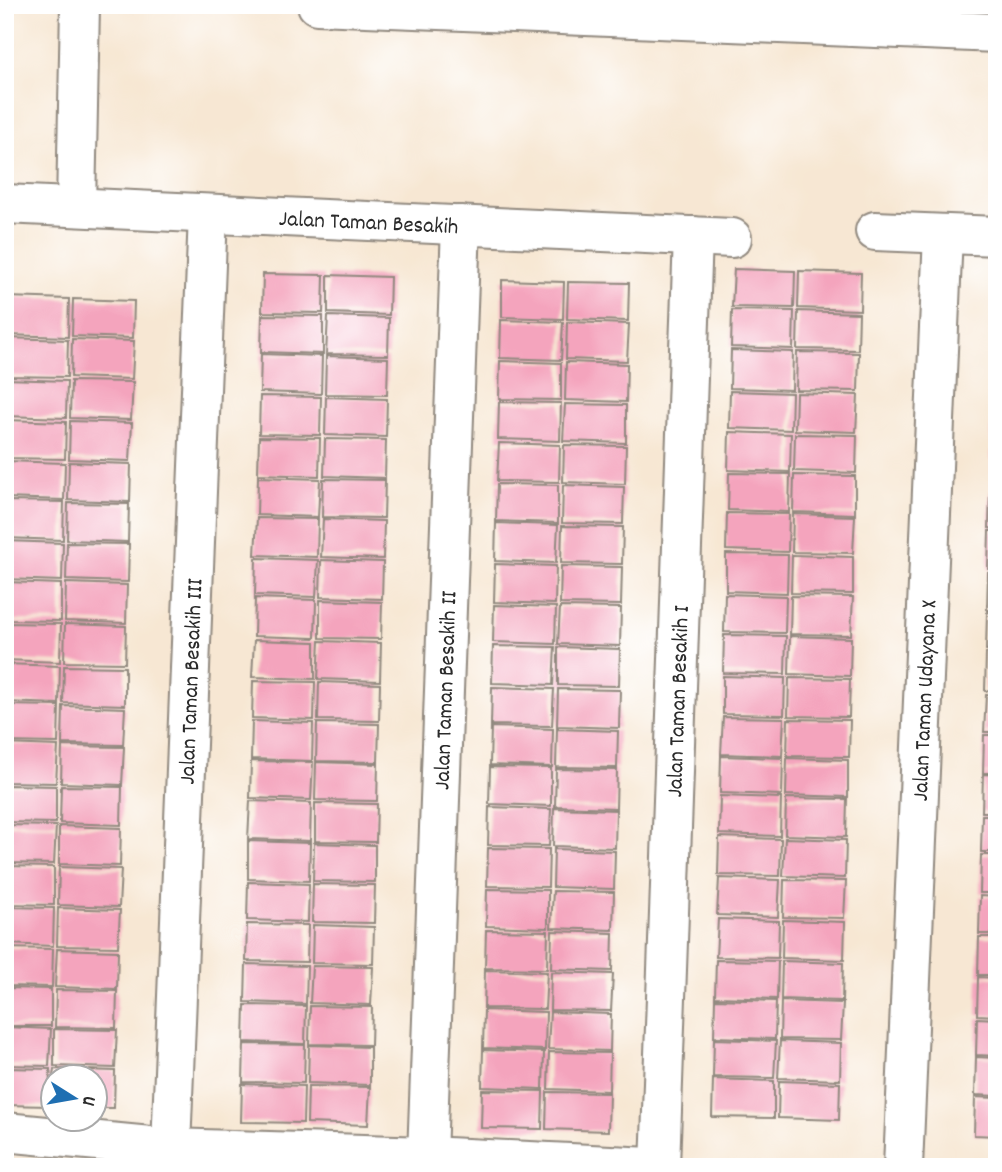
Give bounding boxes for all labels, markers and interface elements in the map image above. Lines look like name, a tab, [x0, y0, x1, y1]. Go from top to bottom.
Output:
street label: Jalan Taman Besakih	[278, 204, 459, 245]
street label: Jalan Taman Besakih III	[172, 578, 214, 785]
street label: Jalan Taman Besakih II	[427, 590, 468, 791]
street label: Jalan Taman Udayana X	[906, 599, 947, 802]
street label: Jalan Taman Besakih I	[660, 605, 700, 798]
north arrow	[38, 1064, 108, 1134]
text: U	[73, 1093, 101, 1108]

